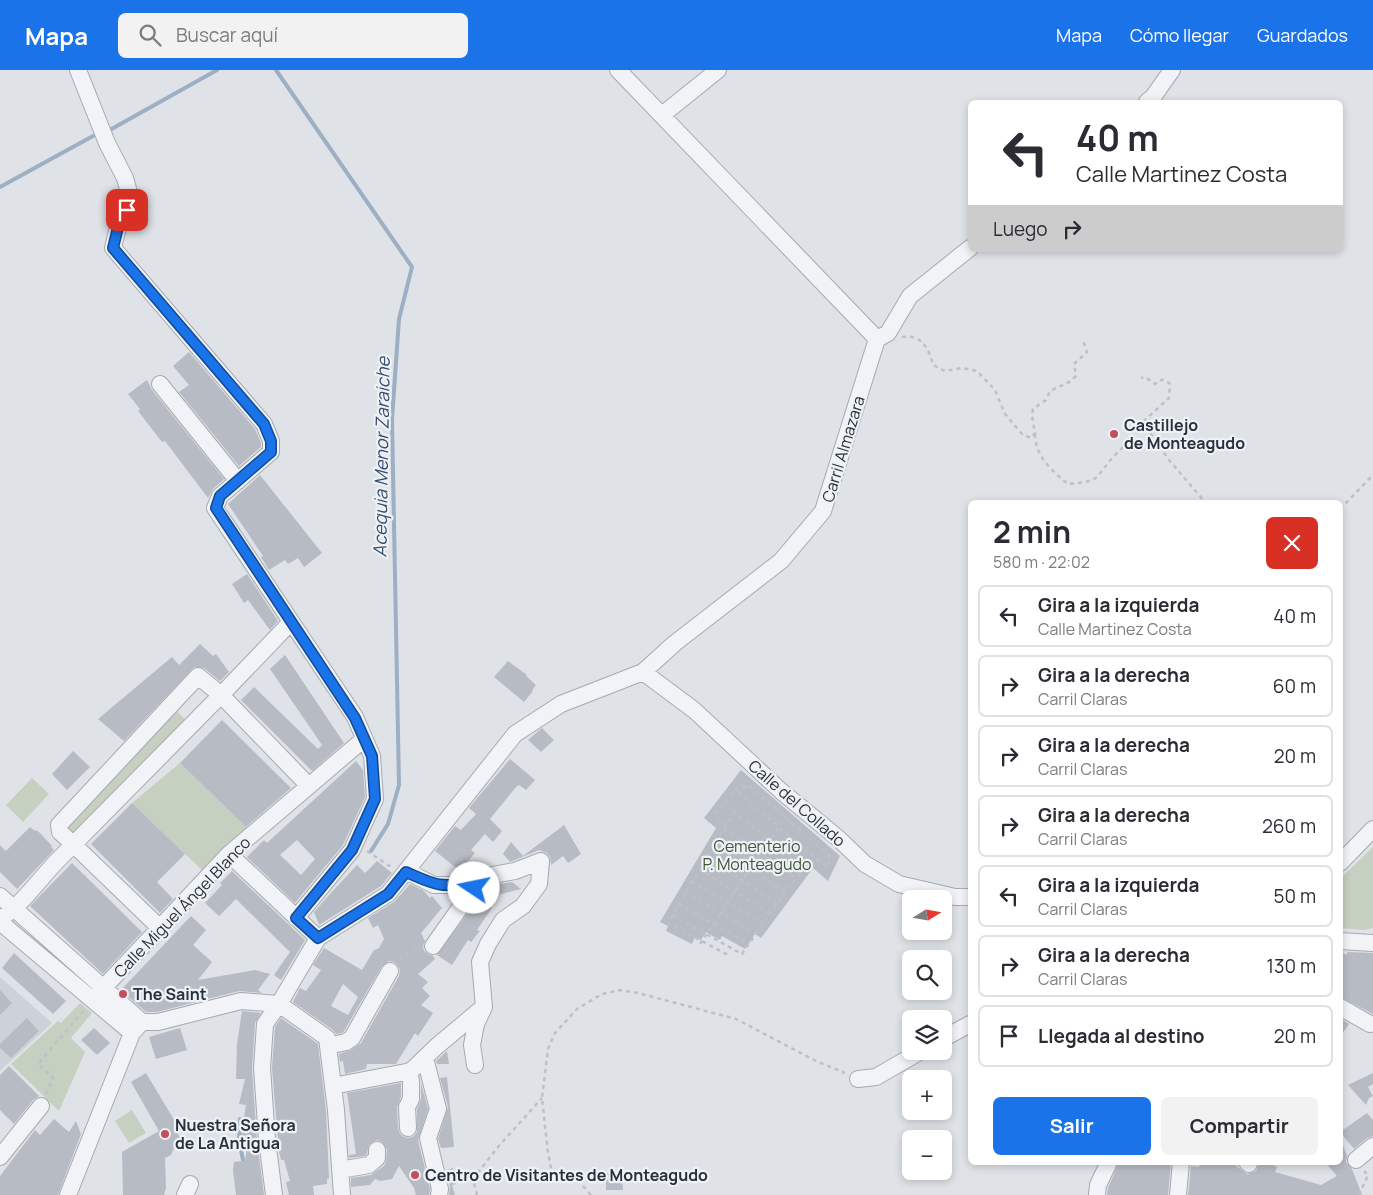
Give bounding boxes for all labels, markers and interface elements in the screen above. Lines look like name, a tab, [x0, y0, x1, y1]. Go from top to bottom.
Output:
search box	[118, 13, 468, 58]
text: Mapa	[25, 19, 88, 52]
icon: search	[136, 21, 164, 49]
text: Buscar aquí	[176, 22, 278, 48]
text: Mapa	[1056, 23, 1102, 47]
text: Cómo llegar	[1130, 23, 1229, 47]
text: Guardados	[1257, 23, 1348, 47]
text: 40 m	[1076, 114, 1159, 162]
icon: left	[993, 120, 1058, 185]
text: Calle Martinez Costa	[1076, 159, 1287, 189]
pin	[106, 189, 148, 231]
icon: arrive	[113, 196, 141, 224]
icon: right	[1058, 215, 1086, 243]
text: Luego	[993, 216, 1048, 242]
water label: Acequia Menor Zaraiche	[367, 355, 395, 557]
street label: Carril Almazara	[816, 393, 870, 505]
place label: Castillejo de Monteagudo	[1124, 414, 1245, 454]
marker: Castillejo de Monteagudo	[1108, 428, 1120, 440]
text: 2 min	[993, 511, 1071, 552]
button: close	[1266, 517, 1318, 569]
text: 580 m · 22:02	[993, 551, 1090, 573]
text: Gira a la izquierda	[1038, 592, 1199, 618]
icon: left	[995, 602, 1023, 630]
text: 40 m	[1273, 603, 1316, 629]
text: Calle Martinez Costa	[1038, 618, 1192, 640]
text: Gira a la derecha	[1038, 662, 1190, 688]
icon: right	[995, 672, 1023, 700]
text: 60 m	[1273, 673, 1316, 699]
text: Carril Claras	[1038, 688, 1127, 710]
text: Gira a la derecha	[1038, 732, 1190, 758]
icon: right	[995, 742, 1023, 770]
text: 20 m	[1274, 743, 1316, 769]
street label: Calle del Collado	[744, 755, 850, 851]
text: Carril Claras	[1038, 758, 1127, 780]
text: Gira a la derecha	[1038, 802, 1190, 828]
icon: right	[995, 812, 1023, 840]
text: 260 m	[1262, 813, 1316, 839]
text: Carril Claras	[1038, 828, 1127, 850]
street label: Calle Miguel Ángel Blanco	[109, 832, 255, 982]
park label: Cementerio P. Monteagudo	[703, 835, 811, 875]
position arrow	[447, 861, 499, 913]
text: Gira a la izquierda	[1038, 872, 1199, 898]
icon: left	[995, 882, 1023, 910]
text: 50 m	[1274, 883, 1316, 909]
north arrow	[902, 890, 952, 940]
map controls	[902, 890, 952, 1180]
text: Carril Claras	[1038, 898, 1127, 920]
text: Gira a la derecha	[1038, 942, 1190, 968]
button: search	[902, 950, 952, 1000]
icon: right	[995, 952, 1023, 980]
text: 130 m	[1267, 953, 1316, 979]
text: Carril Claras	[1038, 968, 1127, 990]
place label: The Saint	[133, 983, 207, 1005]
marker: The Saint	[117, 988, 129, 1000]
button: layers	[902, 1010, 952, 1060]
icon: arrive	[995, 1022, 1023, 1050]
text: Llegada al destino	[1038, 1023, 1205, 1049]
text: 20 m	[1274, 1023, 1316, 1049]
button: +	[902, 1070, 952, 1120]
button: Salir	[993, 1097, 1151, 1155]
button: Compartir	[1161, 1097, 1318, 1155]
place label: Nuestra Señora de La Antigua	[175, 1114, 296, 1154]
marker: Nuestra Señora de La Antigua	[159, 1128, 171, 1140]
button: −	[902, 1130, 952, 1180]
place label: Centro de Visitantes de Monteagudo	[425, 1164, 708, 1186]
marker: Centro de Visitantes de Monteagudo	[409, 1169, 421, 1181]

